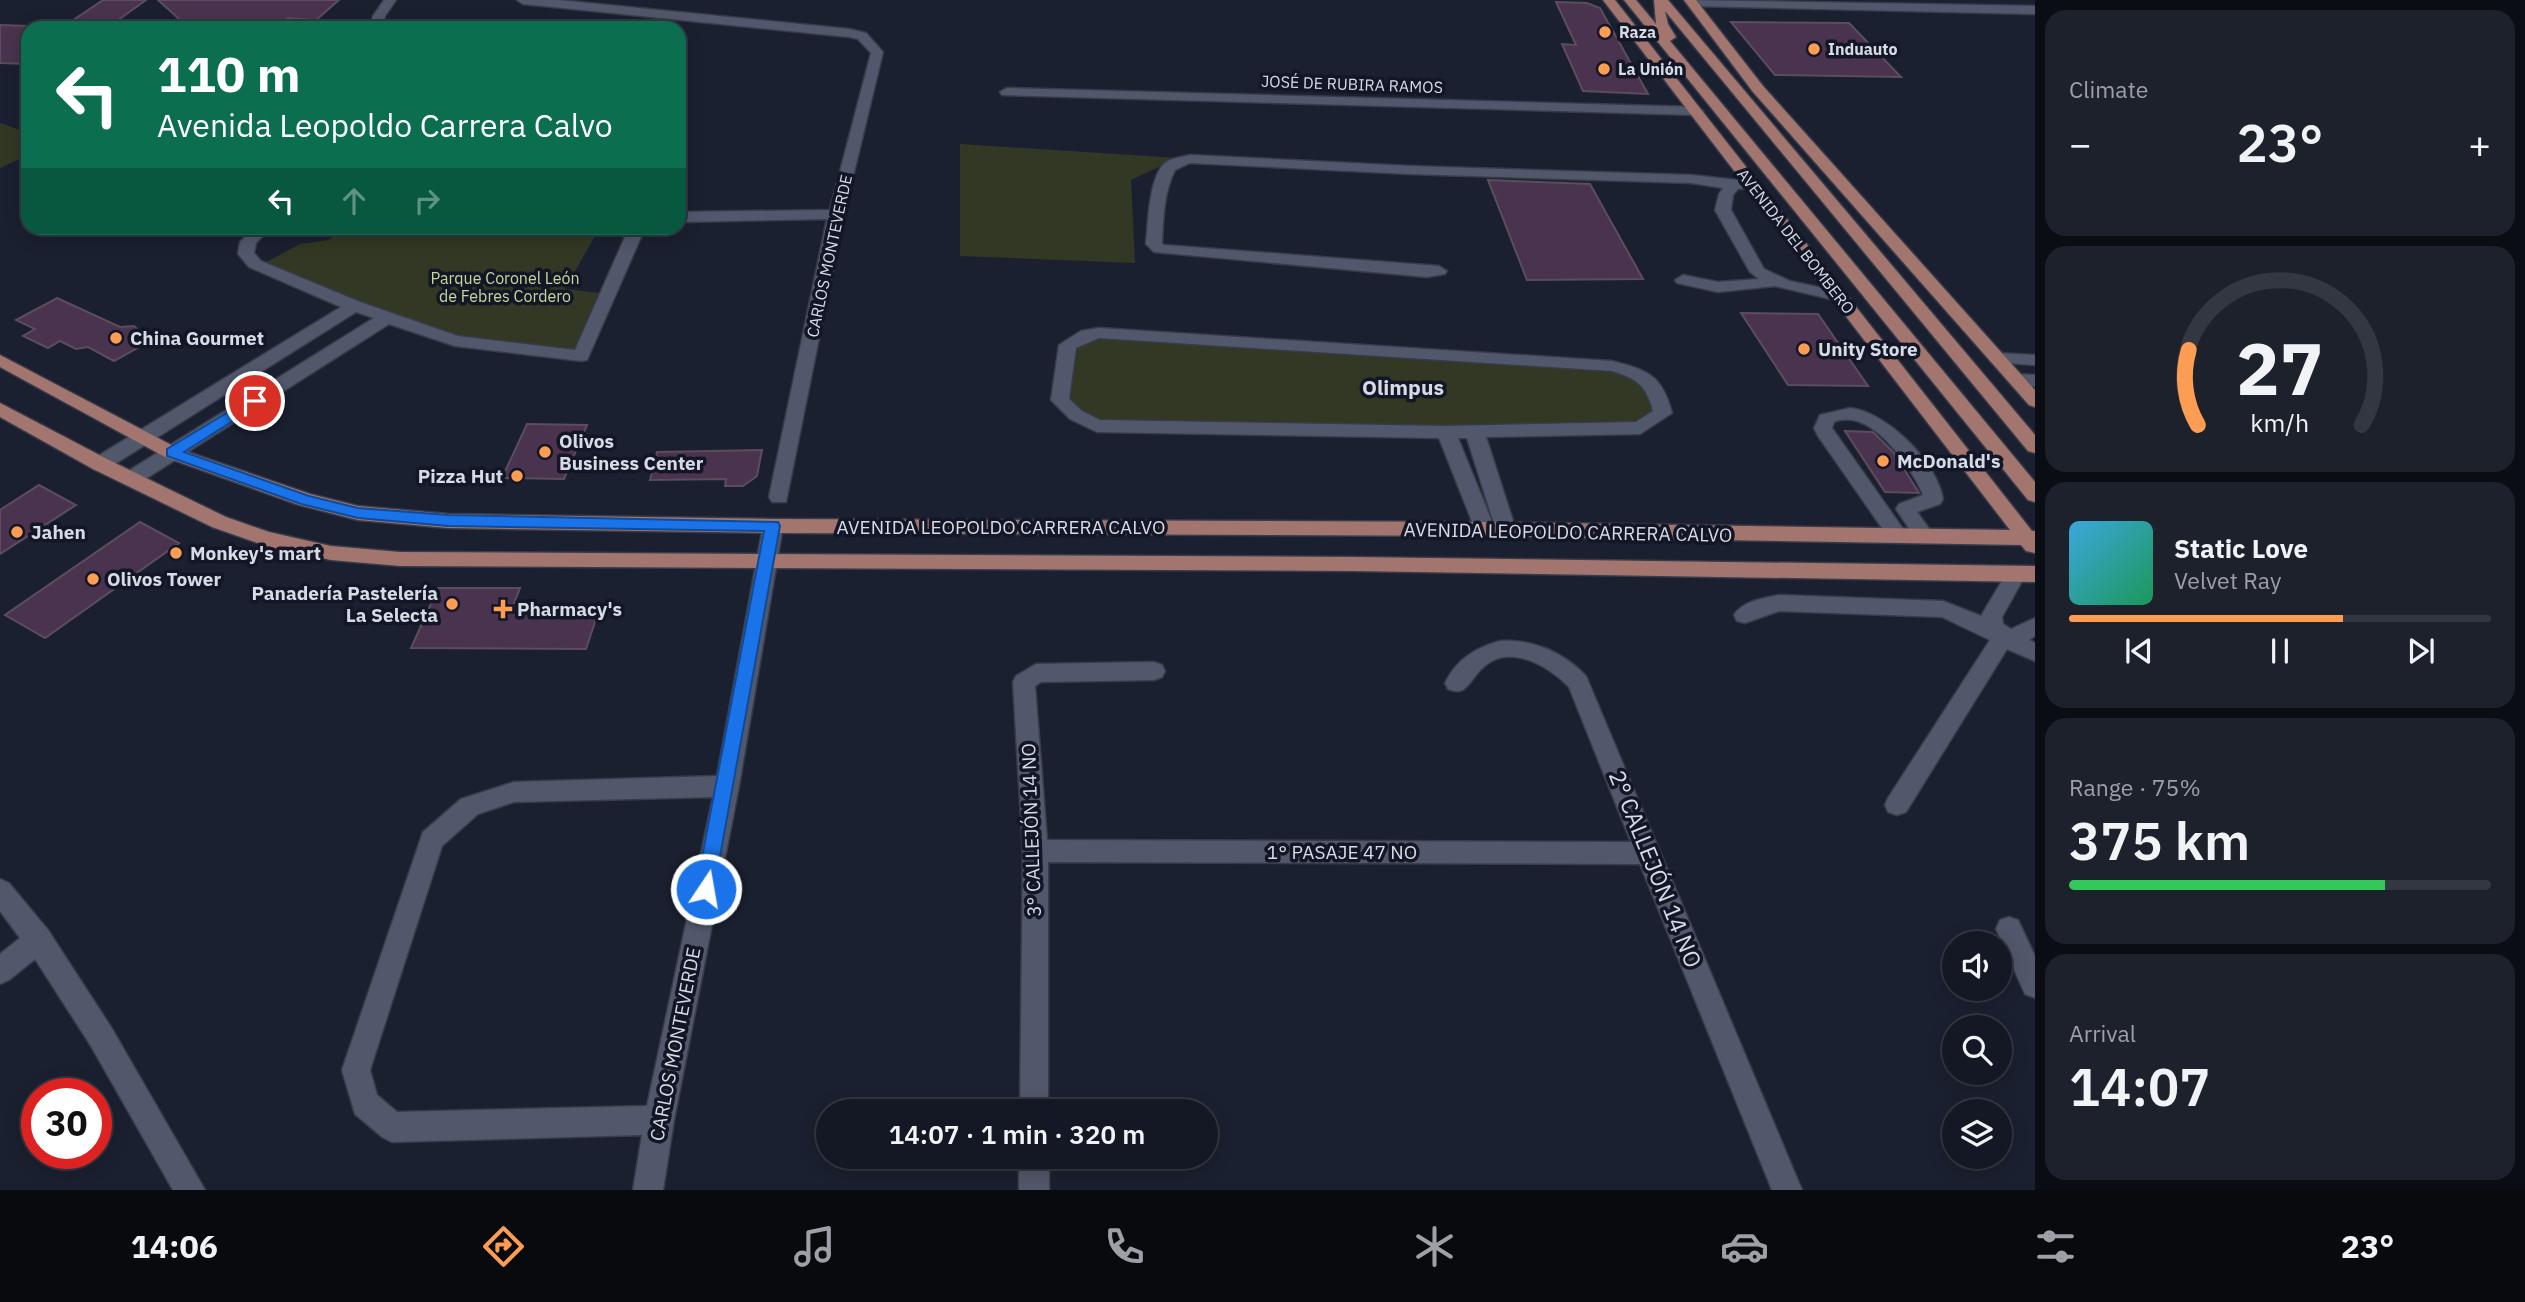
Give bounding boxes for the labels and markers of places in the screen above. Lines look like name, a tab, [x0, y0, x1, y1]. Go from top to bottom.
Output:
place label: Raza	[1619, 22, 1656, 42]
marker: Raza	[1597, 24, 1613, 40]
place label: Induauto	[1828, 39, 1897, 59]
marker: Induauto	[1806, 41, 1822, 57]
place label: La Unión	[1618, 59, 1683, 79]
marker: La Unión	[1596, 61, 1612, 77]
place label: China Gourmet	[130, 326, 264, 350]
marker: China Gourmet	[108, 330, 124, 346]
place label: Unity Store	[1818, 337, 1918, 361]
marker: Unity Store	[1796, 341, 1812, 357]
pin	[225, 371, 285, 431]
place label: Olivos Business Center	[559, 429, 704, 475]
marker: Olivos Business Center	[537, 444, 553, 460]
place label: McDonald's	[1897, 449, 2000, 473]
marker: McDonald's	[1875, 453, 1891, 469]
place label: Pizza Hut	[418, 464, 503, 488]
marker: Pizza Hut	[509, 468, 525, 484]
place label: Jahen	[31, 520, 86, 544]
marker: Jahen	[9, 524, 25, 540]
place label: Monkey's mart	[190, 541, 321, 565]
marker: Monkey's mart	[168, 545, 184, 561]
place label: Olivos Tower	[107, 567, 221, 591]
marker: Olivos Tower	[85, 571, 101, 587]
place label: Panadería Pastelería La Selecta	[252, 581, 438, 627]
marker: Panadería Pastelería La Selecta	[444, 596, 460, 612]
place label: Pharmacy's	[517, 597, 622, 621]
marker: Pharmacy's	[495, 601, 511, 617]

